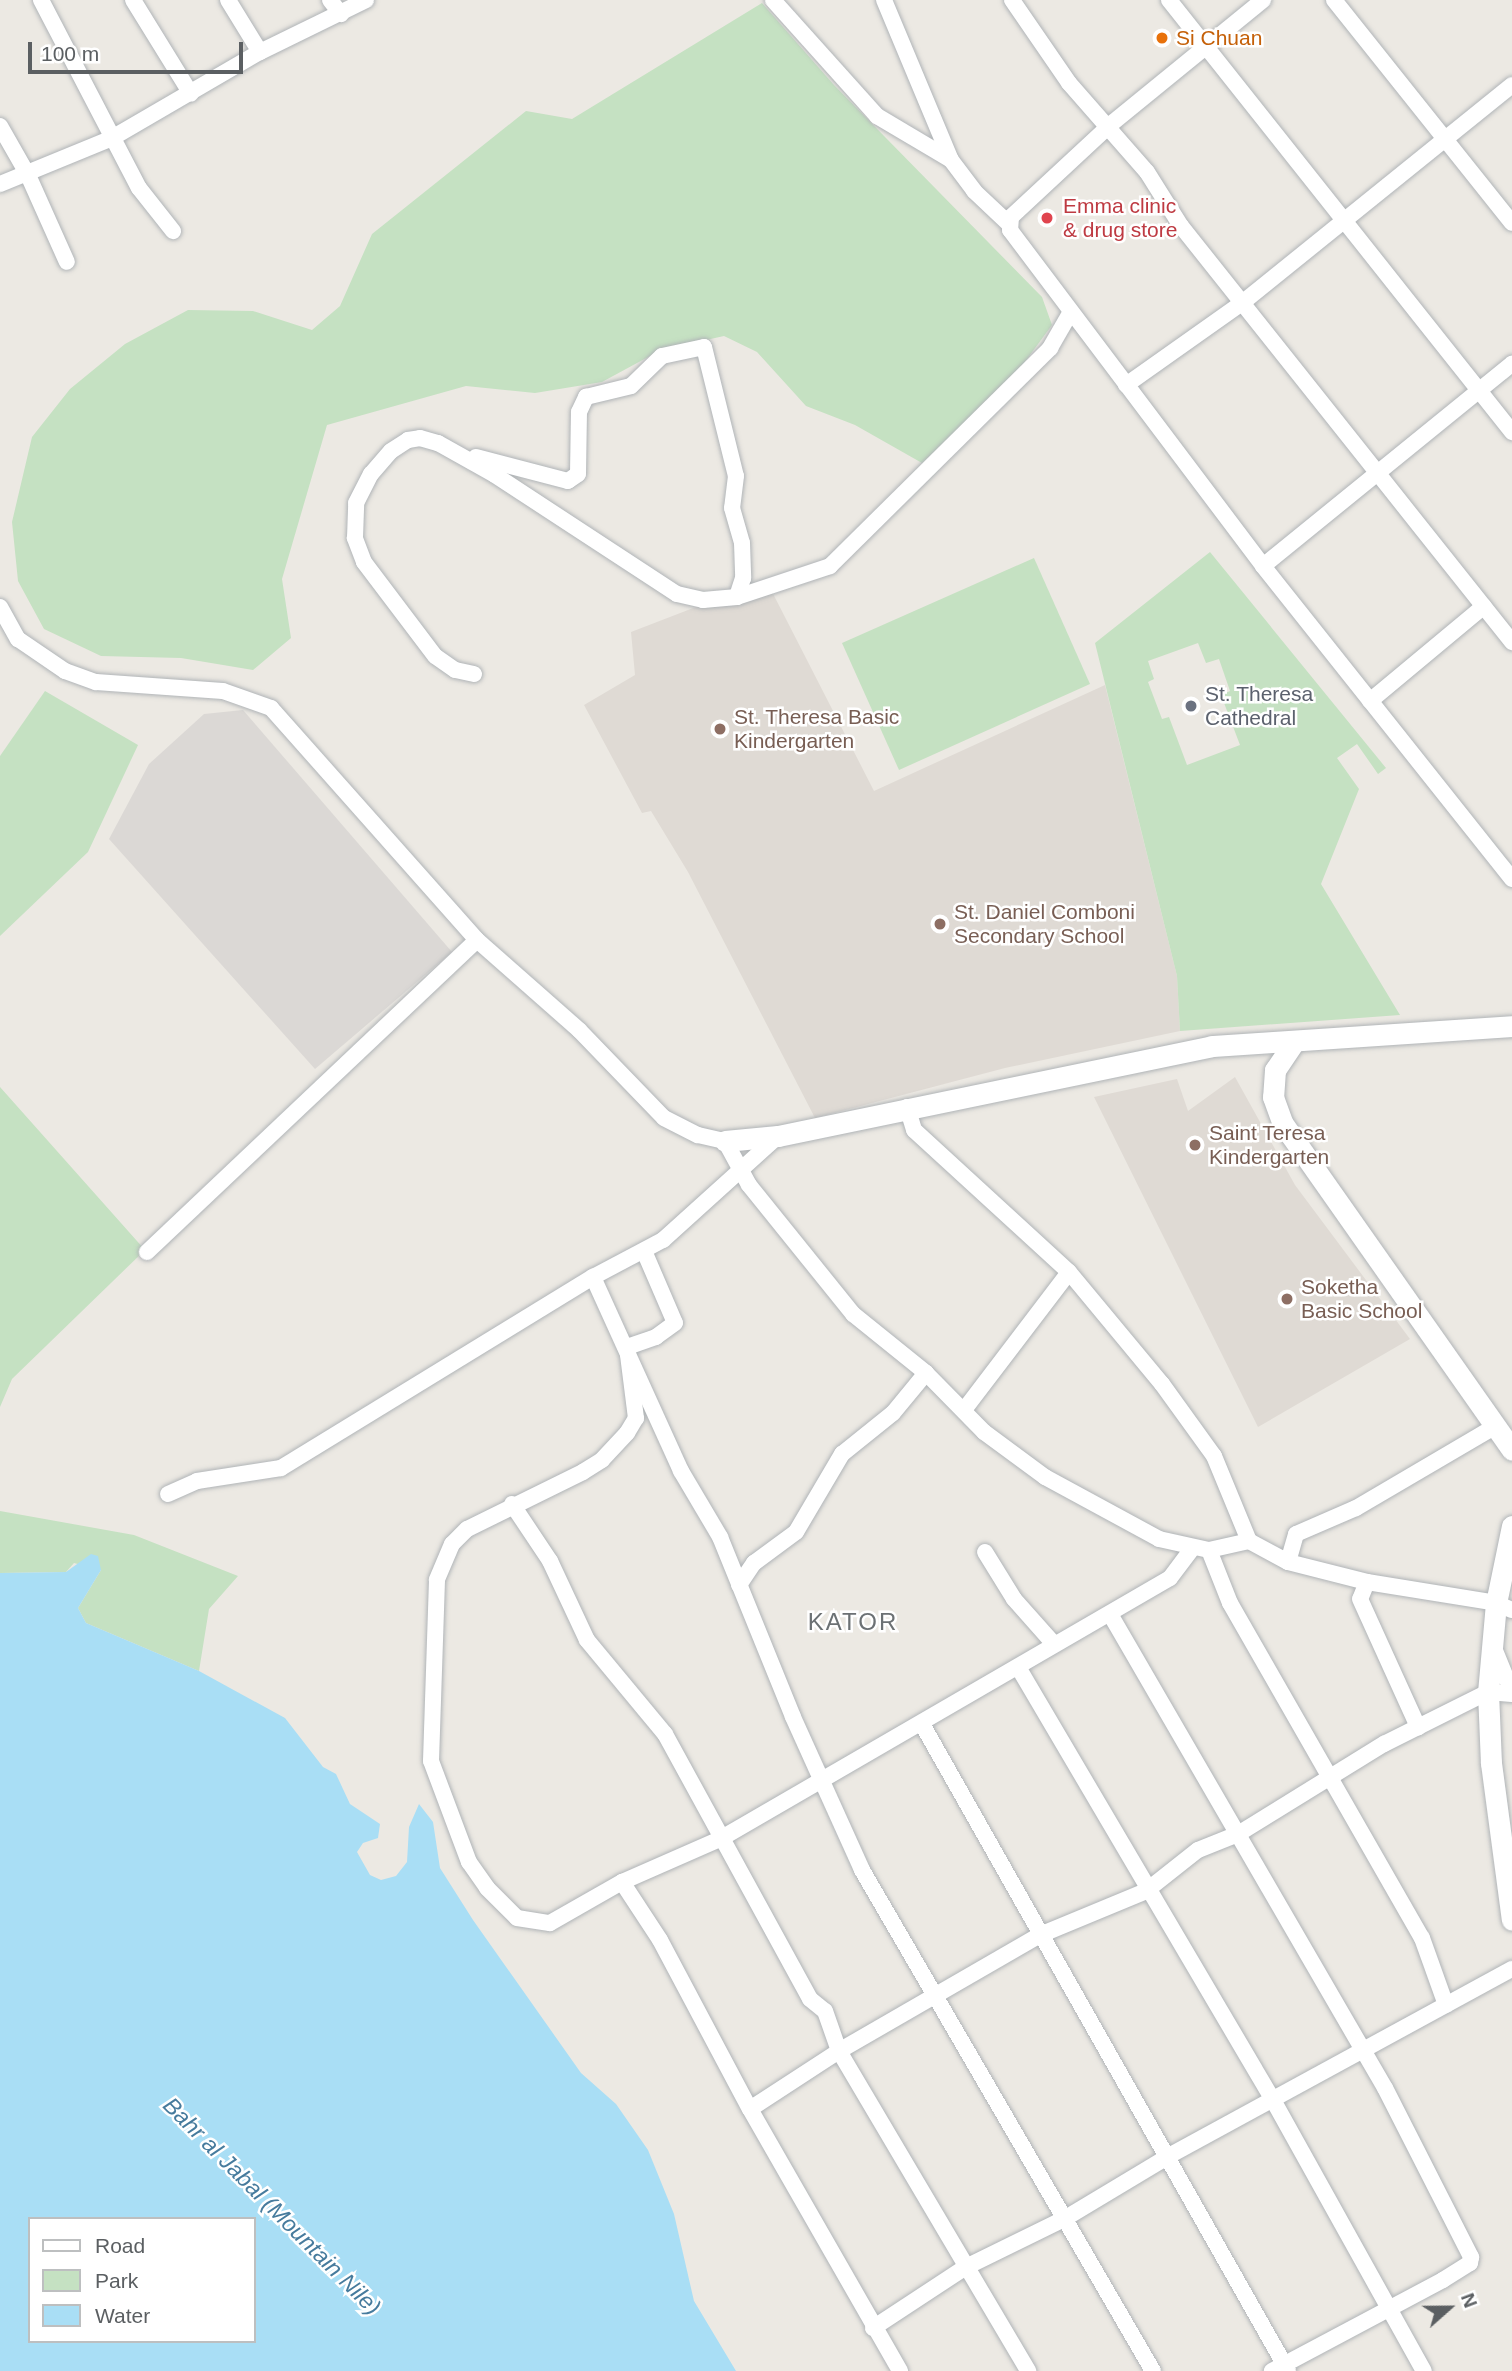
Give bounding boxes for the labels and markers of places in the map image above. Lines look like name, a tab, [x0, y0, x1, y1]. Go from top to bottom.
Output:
place label: Si Chuan	[1176, 25, 1262, 51]
marker: Si Chuan	[1154, 30, 1170, 46]
place label: Emma clinic & drug store	[1063, 193, 1177, 243]
marker: Emma clinic & drug store	[1037, 208, 1057, 228]
place label: St. Theresa Cathedral	[1205, 681, 1314, 731]
marker: St. Theresa Cathedral	[1183, 698, 1199, 714]
place label: St. Theresa Basic Kindergarten	[734, 704, 900, 754]
marker: St. Theresa Basic Kindergarten	[712, 721, 728, 737]
place label: St. Daniel Comboni Secondary School	[954, 899, 1135, 949]
marker: St. Daniel Comboni Secondary School	[932, 916, 948, 932]
place label: Saint Teresa Kindergarten	[1209, 1120, 1329, 1170]
marker: Saint Teresa Kindergarten	[1187, 1137, 1203, 1153]
place label: Soketha Basic School	[1301, 1274, 1422, 1324]
marker: Soketha Basic School	[1279, 1291, 1295, 1307]

